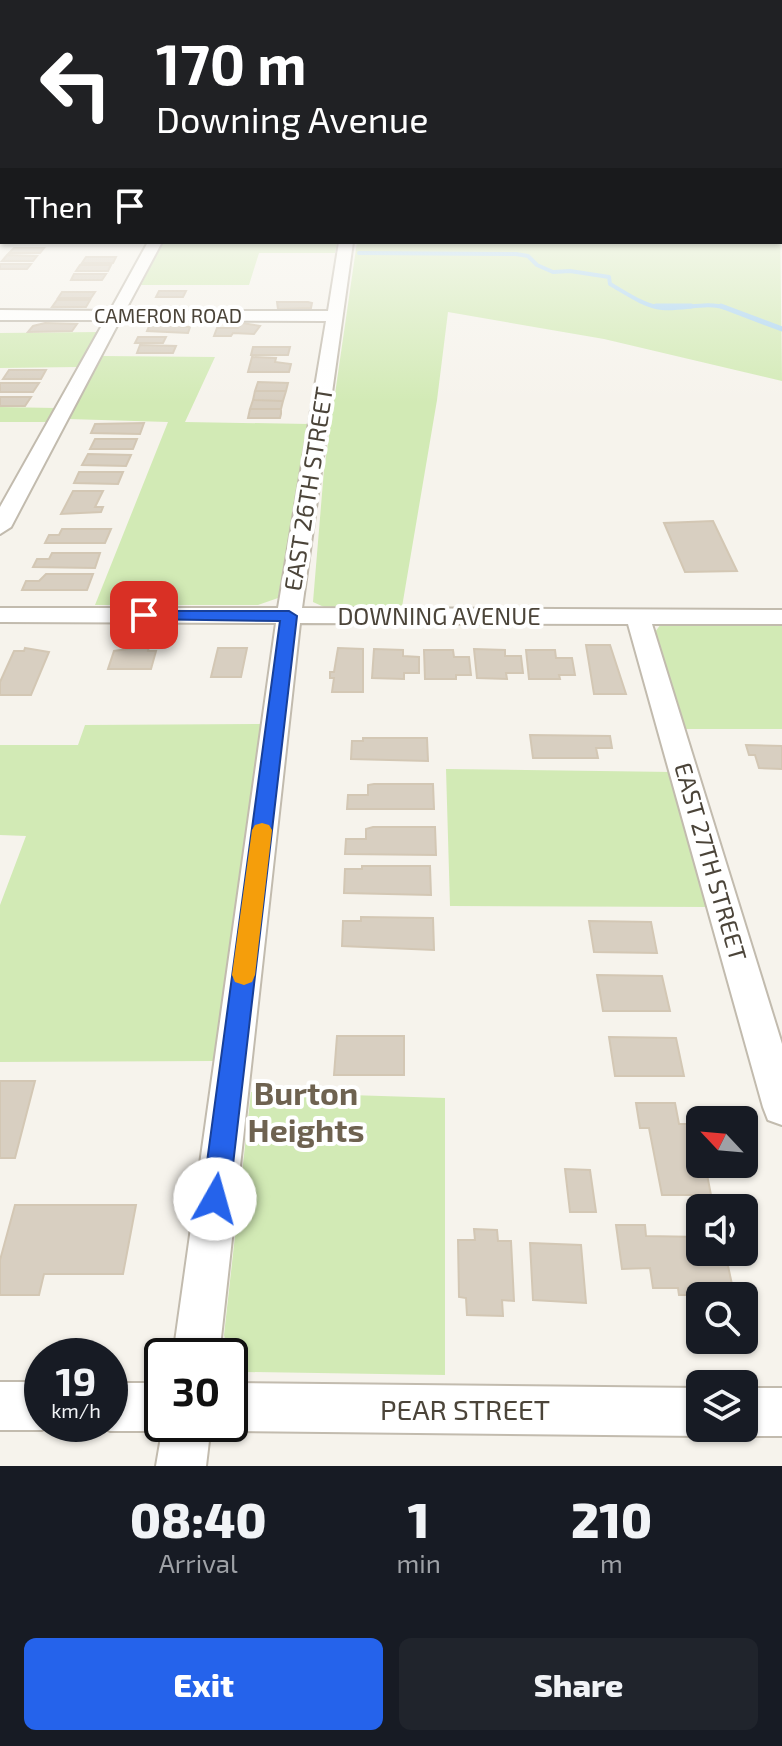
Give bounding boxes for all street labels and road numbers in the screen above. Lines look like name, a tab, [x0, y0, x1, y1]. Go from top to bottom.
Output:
street label: CAMERON ROAD	[94, 303, 242, 327]
street label: EAST 26TH STREET	[277, 385, 338, 593]
street label: DOWNING AVENUE	[337, 601, 541, 630]
street label: EAST 27TH STREET	[669, 759, 754, 964]
street label: PEAR STREET	[380, 1392, 550, 1426]

